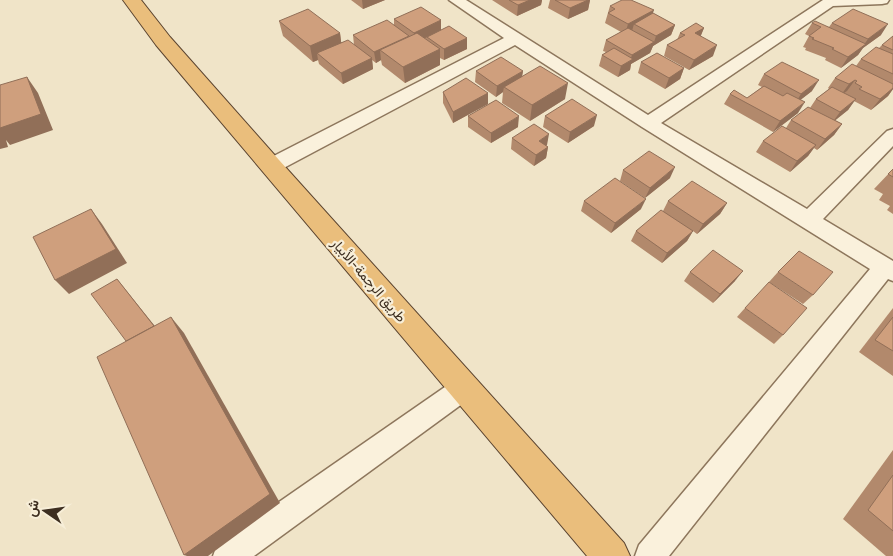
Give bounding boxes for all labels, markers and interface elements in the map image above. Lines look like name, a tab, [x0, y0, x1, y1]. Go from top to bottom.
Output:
street label: طريق الرجمة-الأبيار	[327, 234, 410, 326]
north arrow	[20, 486, 70, 536]
text: ش	[22, 498, 43, 518]

